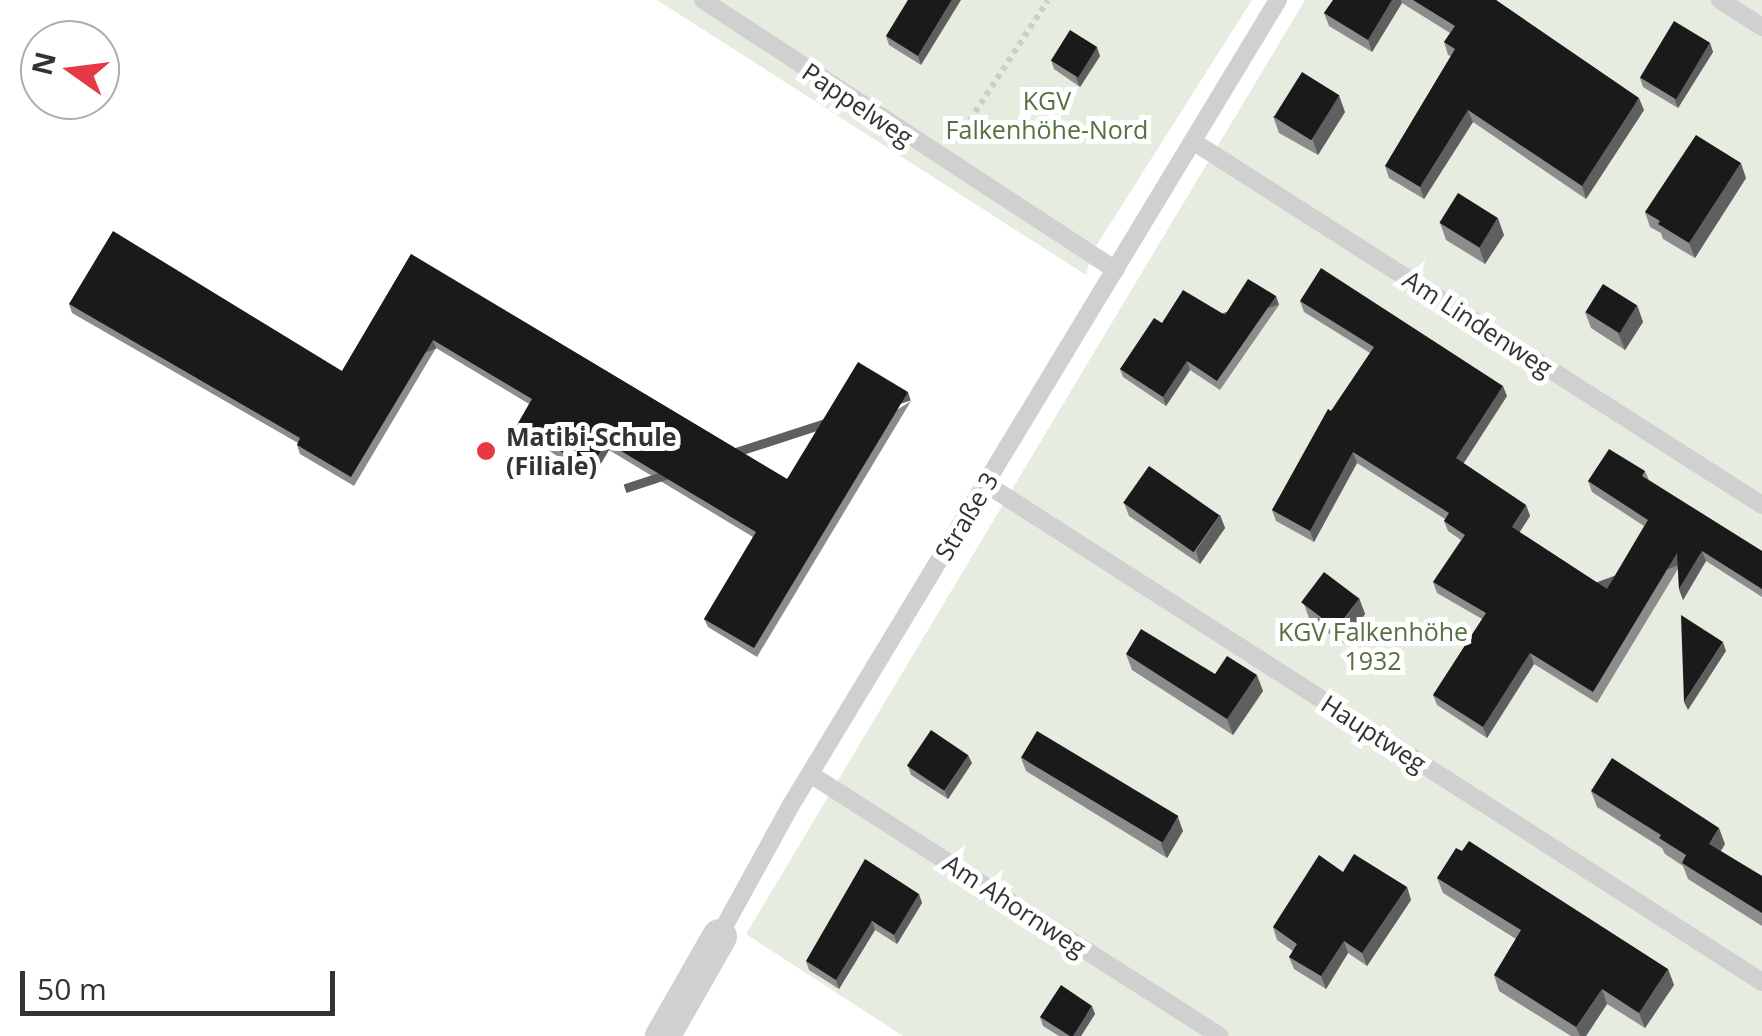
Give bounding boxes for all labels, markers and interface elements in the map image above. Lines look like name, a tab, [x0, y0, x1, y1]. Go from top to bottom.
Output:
north arrow	[20, 20, 120, 120]
text: N	[22, 48, 64, 79]
street label: Pappelweg	[797, 56, 919, 152]
park label: KGV Falkenhöhe-Nord	[946, 86, 1148, 145]
street label: Am Lindenweg	[1398, 264, 1558, 382]
place label: Matibi-Schule (Filiale)	[506, 422, 677, 481]
marker: Matibi-Schule (Filiale)	[475, 440, 497, 462]
street label: Straße 3	[928, 467, 1004, 565]
park label: KGV Falkenhöhe 1932	[1278, 617, 1468, 676]
street label: Hauptweg	[1316, 688, 1432, 778]
street label: Am Ahornweg	[938, 848, 1092, 962]
scale bar	[25, 951, 340, 1013]
text: 50 m	[37, 968, 107, 1009]

